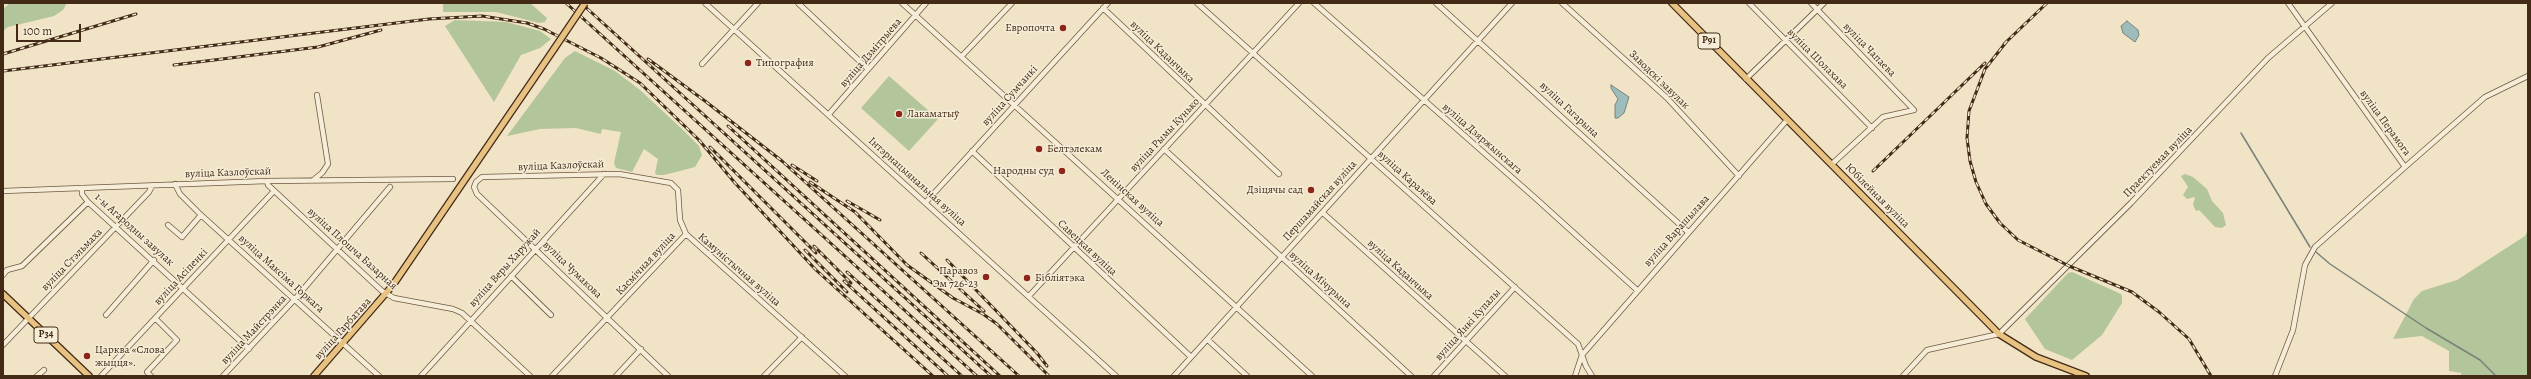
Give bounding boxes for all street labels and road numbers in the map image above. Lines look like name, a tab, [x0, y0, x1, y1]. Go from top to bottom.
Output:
street label: вуліца Дзмітрыева	[837, 16, 905, 90]
street label: вуліца Каданчыка	[1127, 18, 1197, 86]
street label: вуліца Чапаева	[1840, 20, 1898, 80]
street label: вуліца Шолахава	[1784, 26, 1850, 92]
road number: Р91	[1698, 33, 1720, 49]
street label: Заводскі завулак	[1626, 48, 1692, 112]
street label: вуліца Сумчанкі	[979, 63, 1041, 129]
street label: вуліца Гагарына	[1537, 79, 1601, 141]
street label: вуліца Перамога	[2357, 87, 2413, 159]
street label: вуліца Рымы Кунько	[1127, 95, 1203, 175]
street label: вуліца Дзяржынскага	[1439, 101, 1525, 177]
street label: Праектуемая вуліца	[2121, 124, 2195, 200]
street label: Інтэрнацыянальная вуліца	[865, 135, 969, 229]
street label: вуліца Каралёва	[1374, 148, 1440, 208]
street label: вуліца Казлоўскай	[518, 158, 604, 174]
street label: Першамайская вуліца	[1280, 158, 1360, 244]
street label: Юбілейная вуліца	[1842, 161, 1912, 231]
street label: вуліца Казлоўскай	[185, 165, 271, 181]
street label: Ленінская вуліца	[1098, 166, 1166, 230]
street label: 1-ы Агародны завулак	[92, 191, 176, 269]
street label: вуліца Варашылава	[1641, 192, 1713, 270]
street label: вуліца Плошча Базарная	[304, 205, 400, 293]
street label: Савецкая вуліца	[1055, 217, 1119, 279]
street label: вуліца Стэльмаха	[39, 226, 105, 294]
street label: вуліца Веры Харужай	[466, 226, 544, 310]
street label: Касмічная вуліца	[613, 230, 679, 298]
street label: Камуністычная вуліца	[695, 231, 783, 309]
street label: вуліца Максіма Горкага	[235, 232, 327, 316]
street label: вуліца Каданчыка	[1364, 237, 1436, 303]
street label: вуліца Чумакова	[540, 238, 604, 302]
street label: вуліца Асіпенкі	[151, 246, 211, 308]
street label: вуліца Мічурына	[1286, 249, 1354, 311]
street label: вуліца Янкі Купалы	[1432, 286, 1504, 364]
street label: вуліца Майстрэнка	[218, 292, 290, 368]
street label: вуліца Гарбатава	[312, 295, 374, 363]
road number: Р34	[34, 327, 58, 343]

